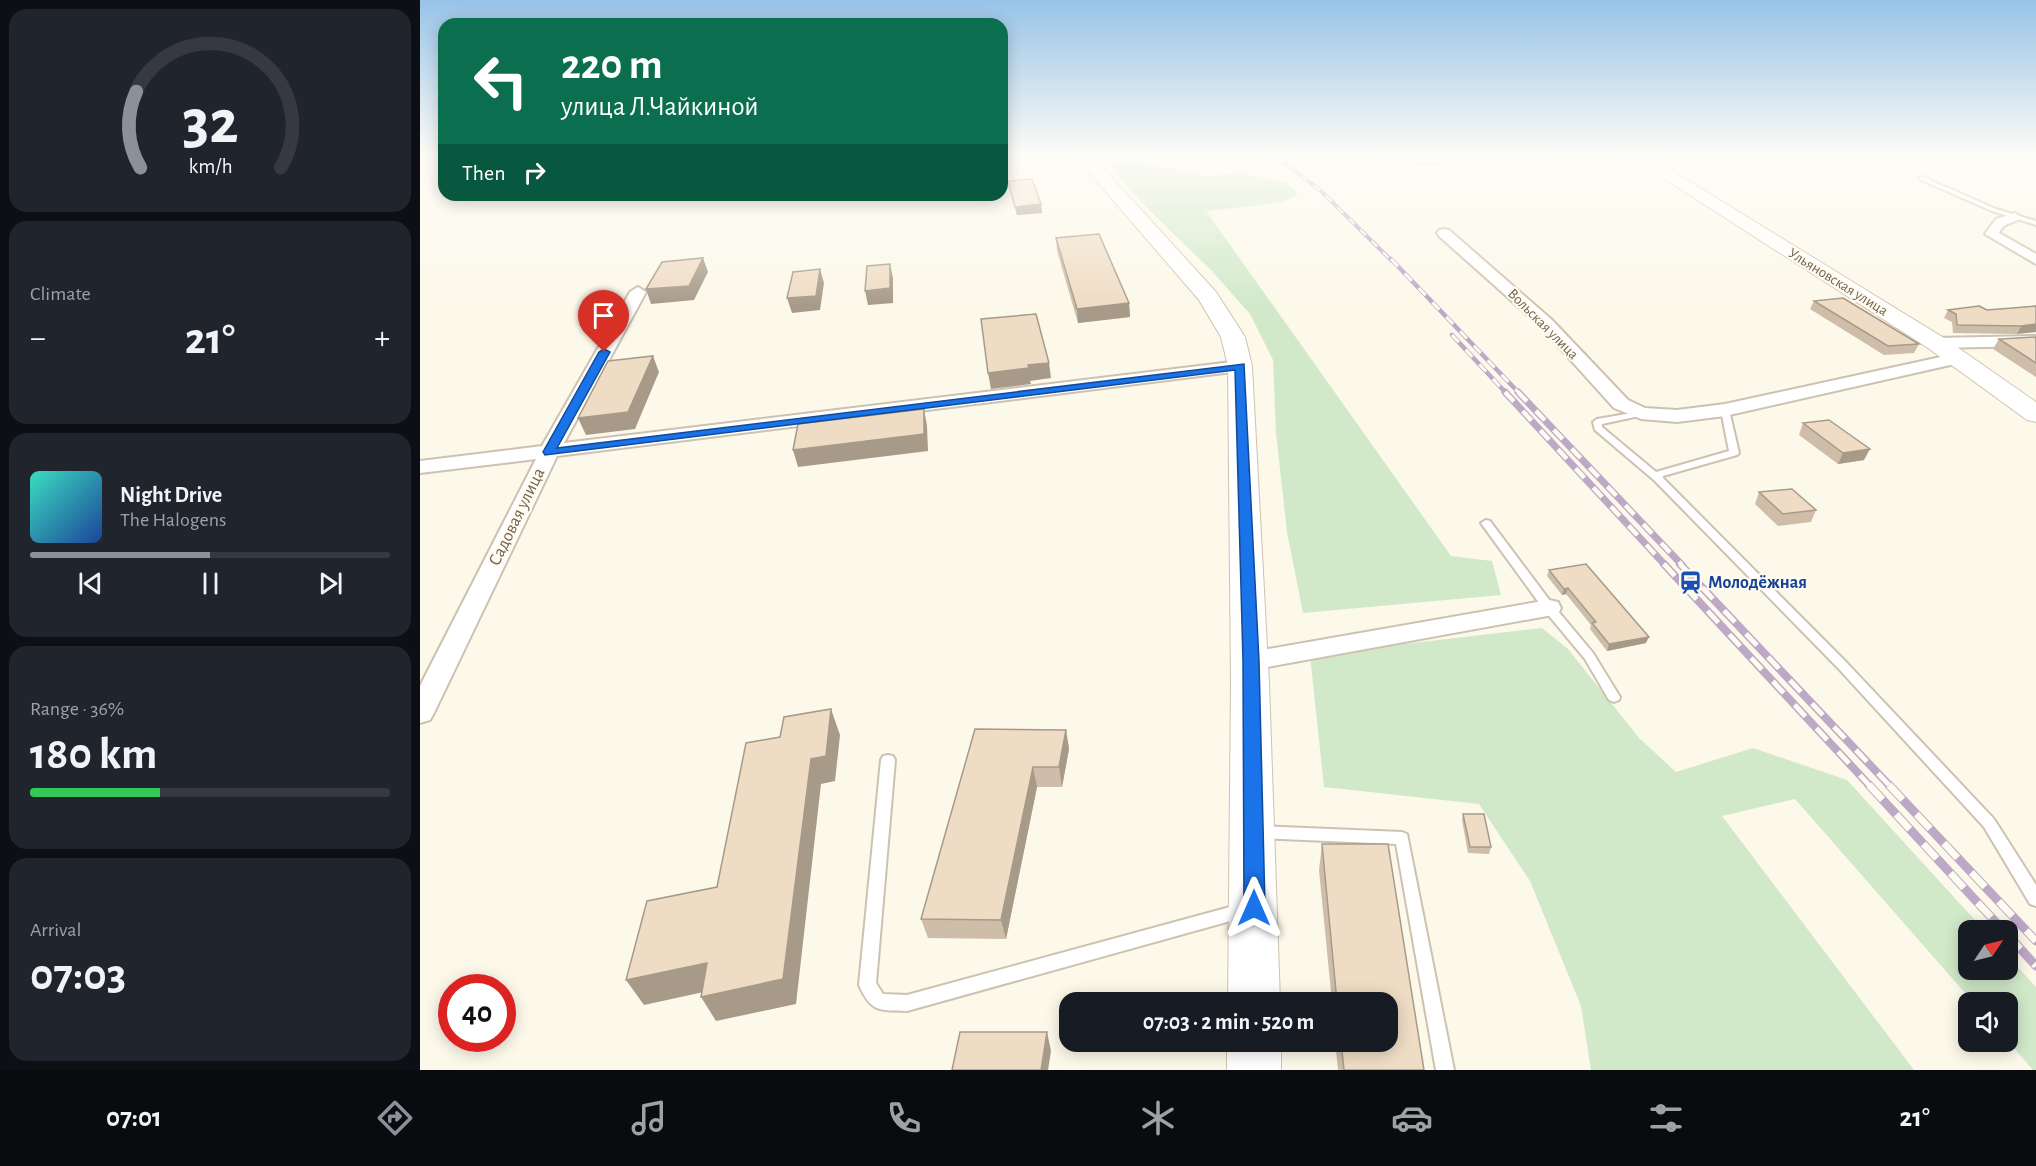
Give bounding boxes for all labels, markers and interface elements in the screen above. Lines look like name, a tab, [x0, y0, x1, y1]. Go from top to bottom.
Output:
icon: left	[462, 42, 540, 120]
text: 220 m	[561, 44, 663, 86]
text: 32	[182, 92, 238, 154]
text: улица Л.Чайкиной	[561, 93, 759, 120]
text: km/h	[188, 156, 232, 177]
icon: right	[518, 156, 551, 189]
text: Then	[462, 162, 506, 184]
street label: Ульяновская улица	[1786, 245, 1890, 319]
text: Climate	[30, 284, 91, 304]
street label: Вольская улица	[1505, 286, 1581, 362]
pin	[578, 290, 629, 352]
icon: arrive	[587, 299, 620, 332]
text: 21°	[185, 317, 235, 362]
text: −	[30, 322, 46, 355]
text: +	[374, 322, 390, 355]
street label: Садовая улица	[486, 465, 548, 569]
text: Night Drive	[120, 484, 222, 506]
text: The Halogens	[120, 510, 226, 530]
icon: previous	[74, 567, 107, 600]
icon: pause	[194, 567, 227, 600]
icon: next	[314, 567, 347, 600]
station icon: Молодёжная	[1677, 570, 1703, 596]
place label: Молодёжная	[1708, 574, 1807, 592]
text: Range · 36%	[30, 699, 124, 719]
text: 180 km	[30, 732, 157, 777]
position arrow	[1222, 876, 1286, 940]
text: Arrival	[30, 920, 81, 940]
north arrow	[1958, 920, 2018, 980]
map controls	[1958, 920, 2018, 1052]
text: 07:03	[30, 953, 126, 998]
speed limit sign: 40	[438, 974, 516, 1052]
button: sound	[1958, 992, 2018, 1052]
text: 07:03 · 2 min · 520 m	[1143, 1011, 1314, 1033]
icon: directions	[374, 1097, 416, 1139]
icon: music	[628, 1097, 670, 1139]
icon: phone	[883, 1097, 925, 1139]
icon: climate	[1137, 1097, 1179, 1139]
icon: car	[1391, 1097, 1433, 1139]
icon: filters	[1645, 1097, 1687, 1139]
text: 07:01	[106, 1104, 162, 1131]
text: 21°	[1899, 1104, 1930, 1131]

